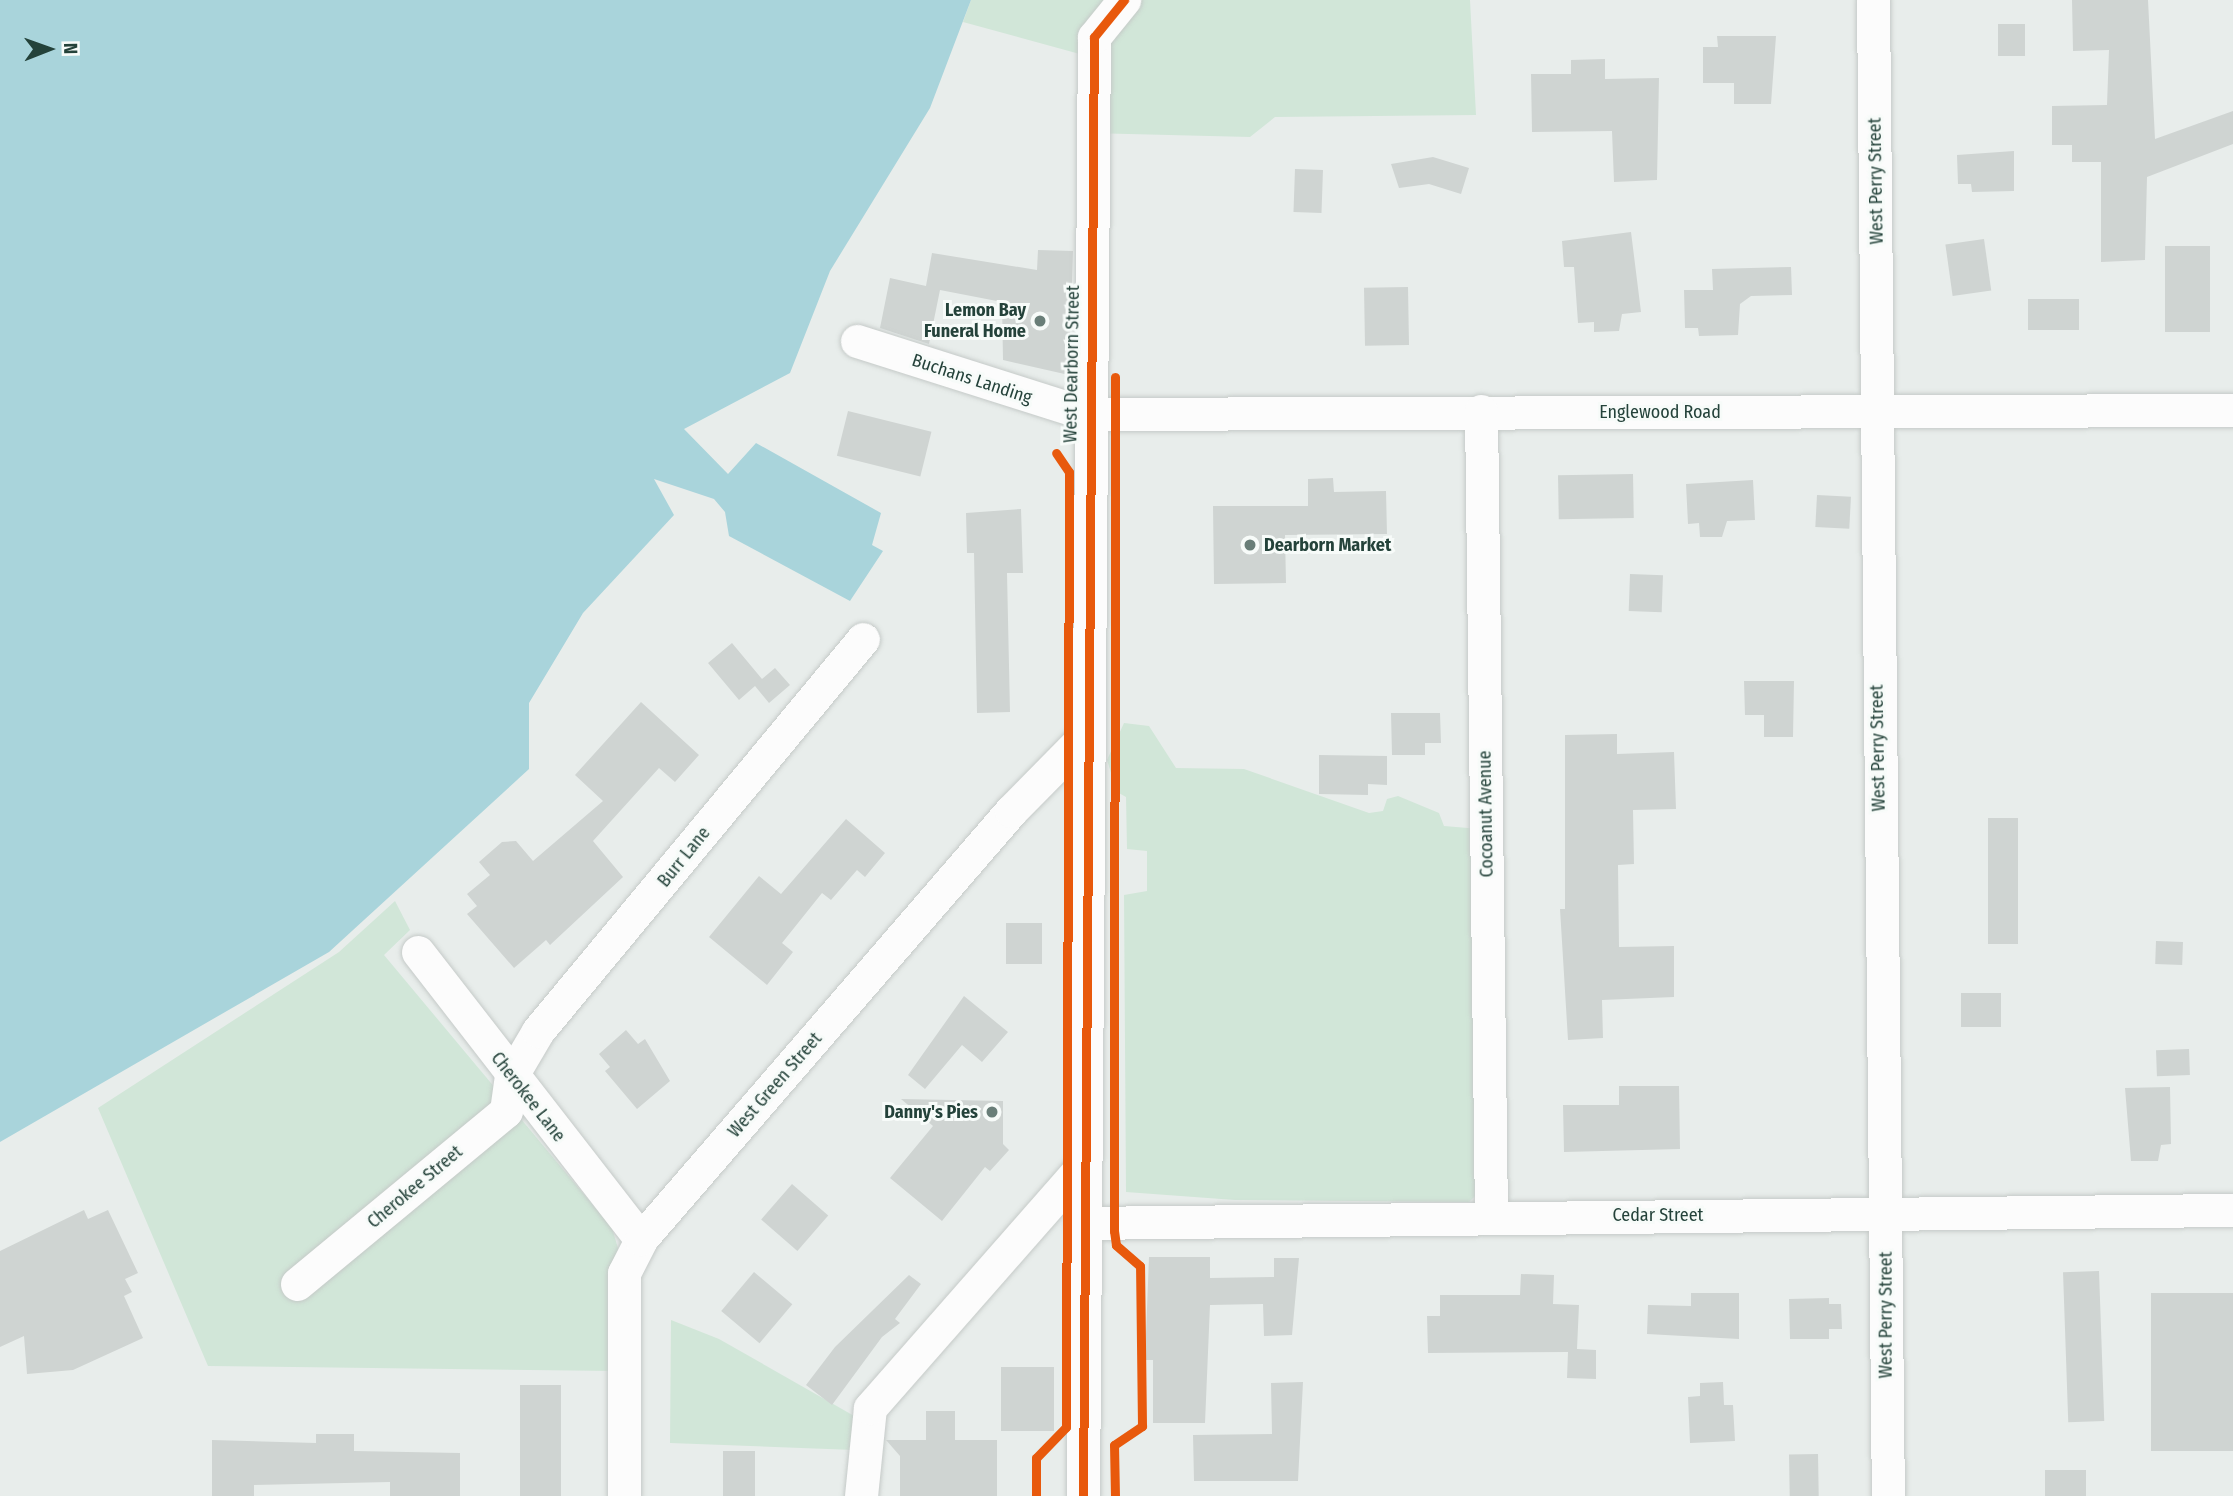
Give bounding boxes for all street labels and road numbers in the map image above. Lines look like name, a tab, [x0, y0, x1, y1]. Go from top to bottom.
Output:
street label: West Perry Street	[1864, 117, 1888, 245]
street label: West Dearborn Street	[1060, 285, 1084, 443]
street label: Buchans Landing	[909, 349, 1035, 409]
street label: Englewood Road	[1599, 401, 1721, 423]
street label: West Perry Street	[1866, 684, 1890, 812]
street label: Cocoanut Avenue	[1474, 750, 1498, 878]
street label: Burr Lane	[653, 823, 715, 891]
street label: West Green Street	[724, 1028, 826, 1142]
street label: Cherokee Lane	[486, 1048, 570, 1146]
street label: Cherokee Street	[363, 1141, 467, 1233]
street label: Cedar Street	[1613, 1204, 1703, 1226]
street label: West Perry Street	[1875, 1252, 1897, 1378]

